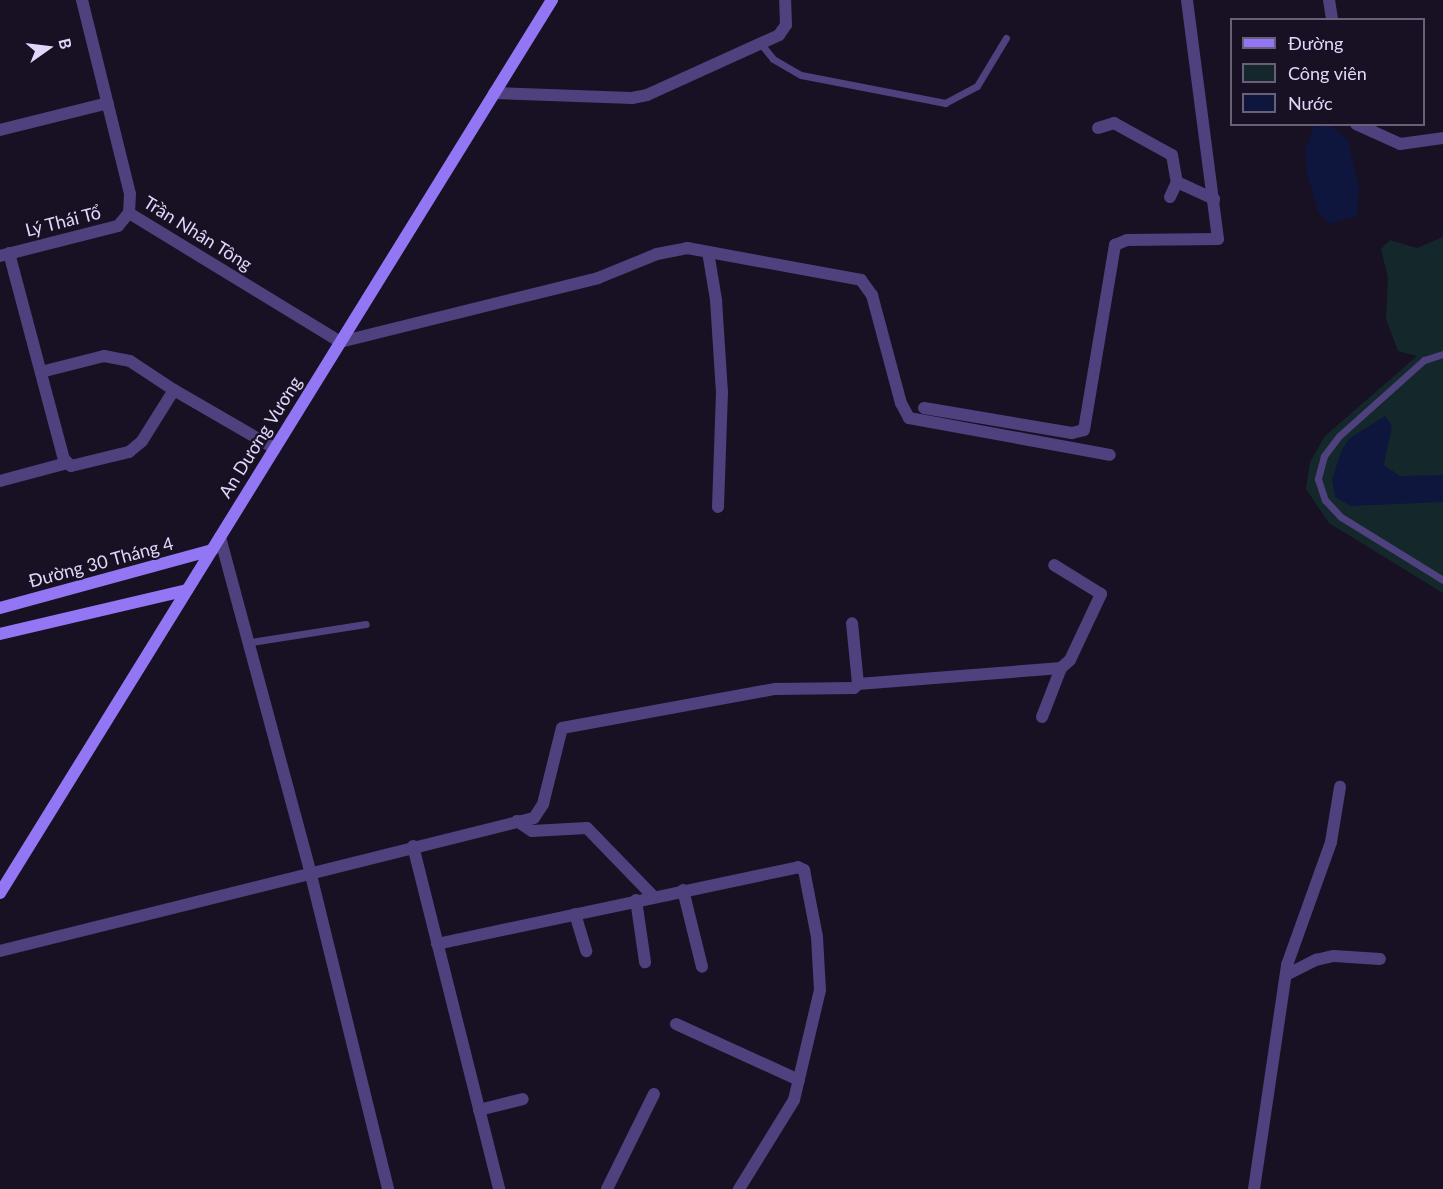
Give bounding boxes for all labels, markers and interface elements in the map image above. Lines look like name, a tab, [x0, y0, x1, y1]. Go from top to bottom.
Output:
north arrow	[18, 18, 78, 78]
legend	[1230, 18, 1425, 126]
text: Đường	[1288, 32, 1343, 54]
text: B	[55, 36, 76, 51]
text: Công viên	[1288, 62, 1367, 84]
text: Nước	[1288, 92, 1333, 114]
street label: Trần Nhân Tông	[140, 191, 256, 275]
street label: Lý Thái Tổ	[22, 201, 104, 241]
street label: An Dương Vương	[214, 372, 306, 502]
street label: Đường 30 Tháng 4	[26, 532, 176, 592]

